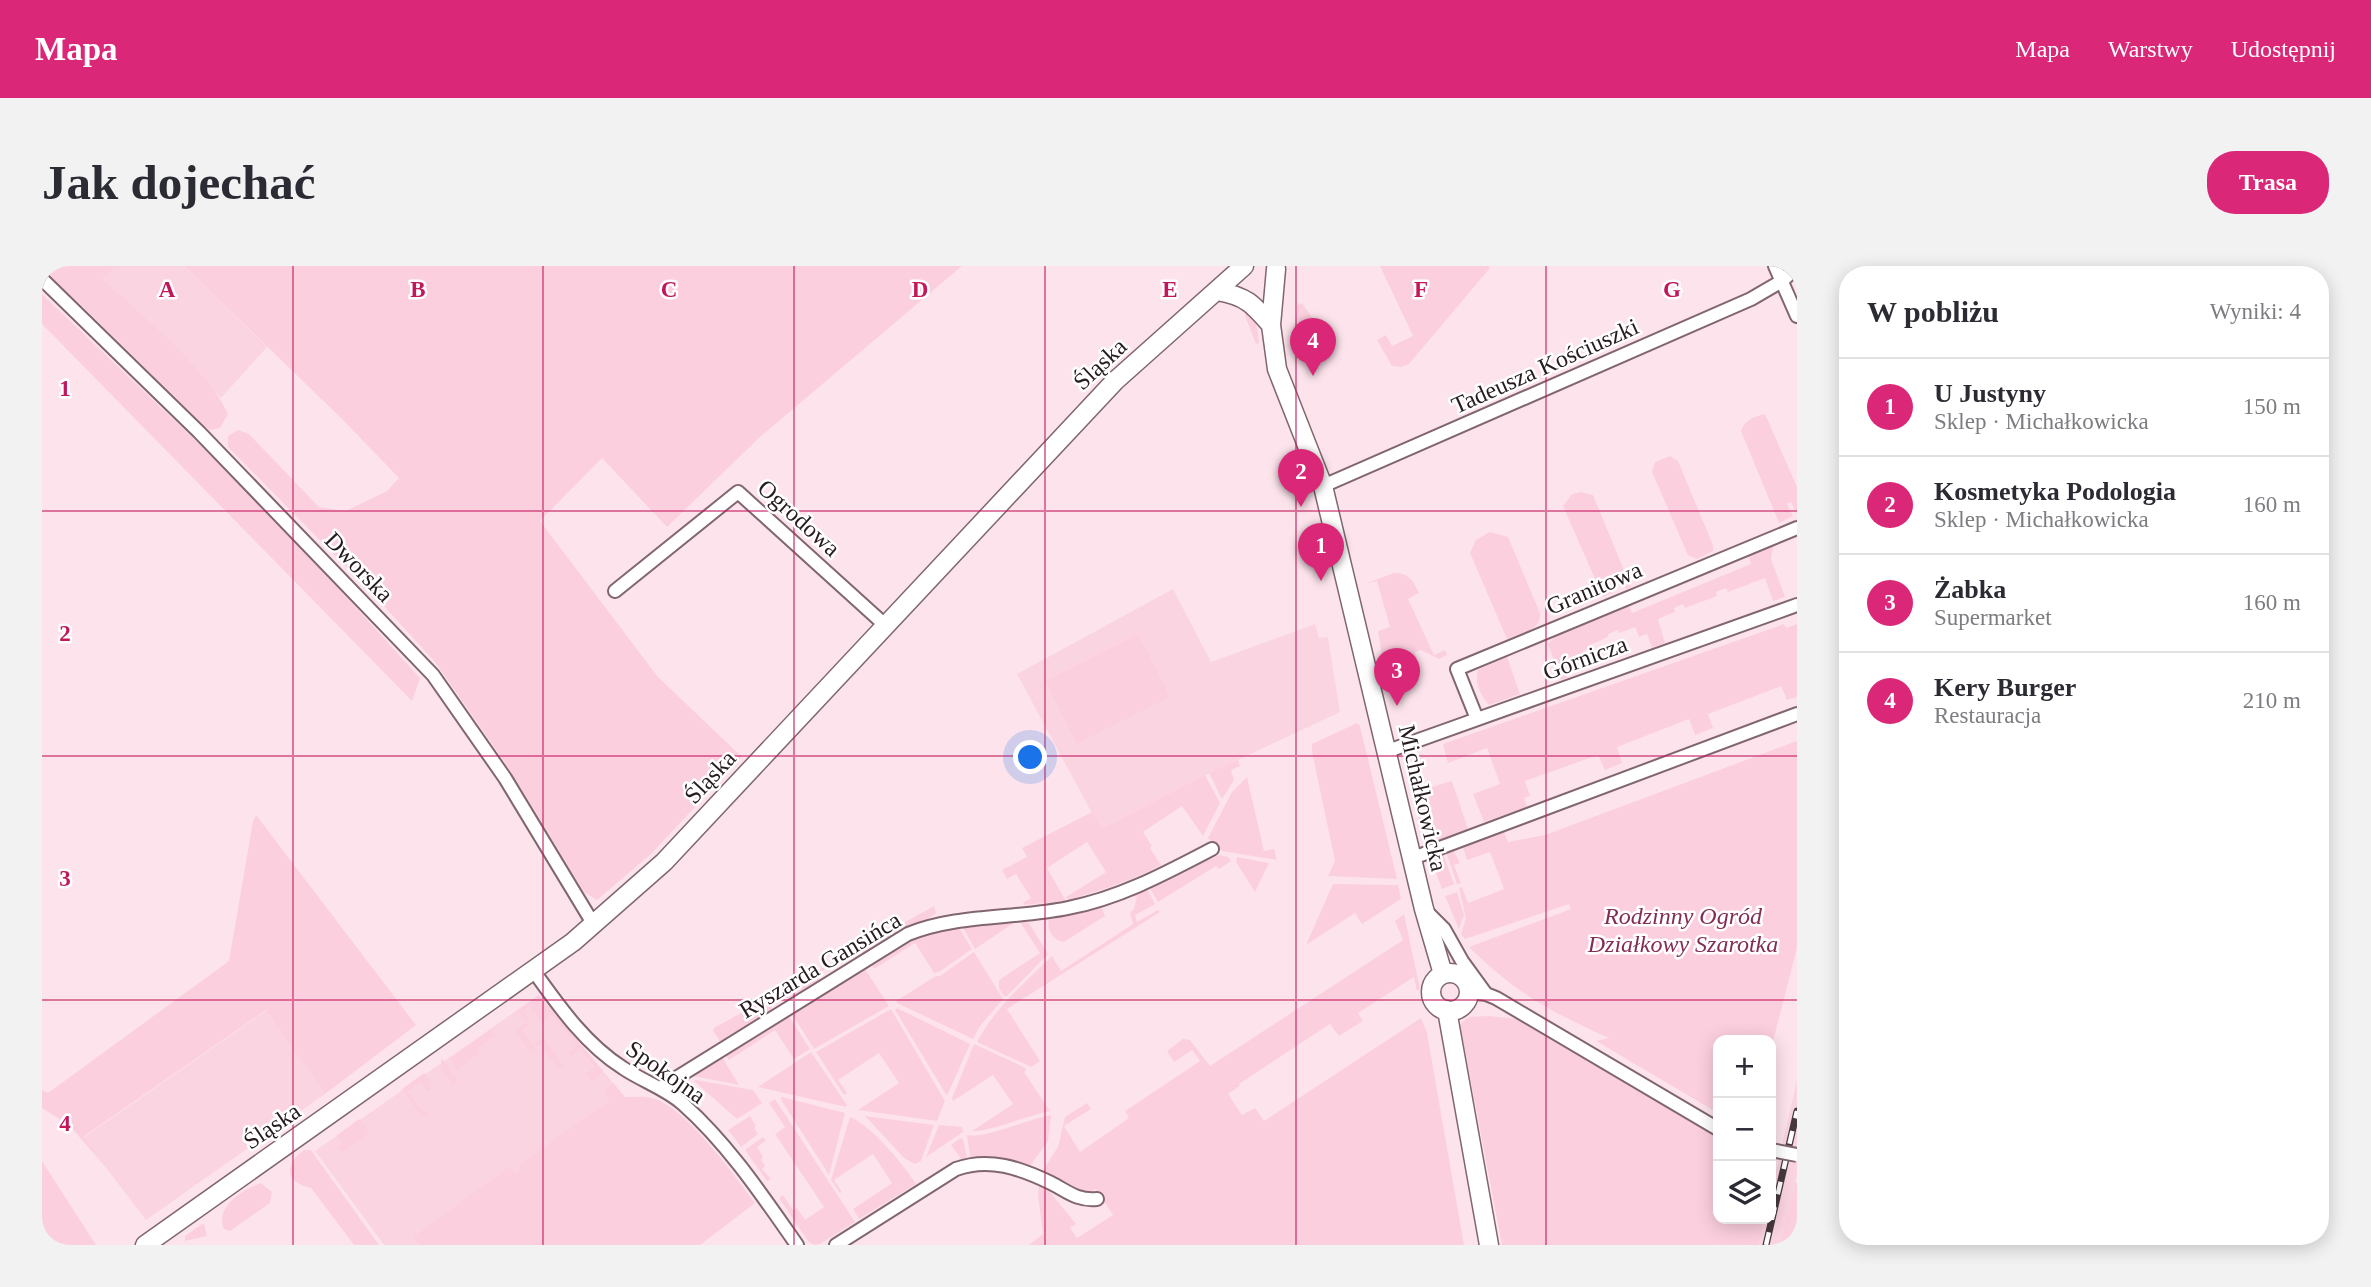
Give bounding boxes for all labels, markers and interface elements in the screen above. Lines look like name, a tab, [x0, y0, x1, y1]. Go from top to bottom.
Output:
text: Mapa	[35, 31, 118, 67]
text: Mapa	[2015, 36, 2070, 62]
text: Warstwy	[2108, 36, 2193, 62]
text: Udostępnij	[2231, 36, 2336, 62]
button: Trasa	[2207, 151, 2329, 214]
text: Jak dojechać	[42, 155, 316, 210]
text: A	[159, 277, 176, 302]
text: B	[410, 277, 426, 302]
text: C	[661, 277, 677, 302]
text: D	[912, 277, 928, 302]
text: E	[1162, 277, 1178, 302]
text: F	[1414, 277, 1428, 302]
text: G	[1663, 277, 1681, 302]
text: W pobliżu	[1867, 295, 1999, 328]
text: Wyniki: 4	[2210, 299, 2301, 324]
street label: Tadeusza Kościuszki	[1448, 313, 1643, 419]
pin: 4	[1290, 318, 1336, 376]
street label: Śląska	[1068, 333, 1132, 395]
text: 1	[59, 376, 71, 401]
text: U Justyny	[1934, 379, 2046, 408]
text: 1	[1884, 394, 1896, 419]
text: 150 m	[2243, 394, 2301, 419]
text: Sklep · Michałkowicka	[1934, 409, 2149, 434]
pin: 2	[1278, 449, 1324, 507]
street label: Ogrodowa	[753, 474, 846, 562]
text: Kosmetyka Podologia	[1934, 477, 2176, 506]
text: 2	[1884, 492, 1896, 517]
text: 160 m	[2243, 492, 2301, 517]
text: Sklep · Michałkowicka	[1934, 507, 2149, 532]
pin: 1	[1298, 523, 1344, 581]
street label: Dworska	[320, 527, 399, 607]
street label: Granitowa	[1542, 556, 1646, 620]
text: Żabka	[1934, 575, 2006, 604]
text: 3	[1884, 590, 1896, 615]
text: 160 m	[2243, 590, 2301, 615]
text: Supermarket	[1934, 605, 2052, 630]
text: 2	[59, 621, 71, 646]
street label: Górnicza	[1539, 631, 1631, 685]
pin: 3	[1374, 648, 1420, 706]
text: Kery Burger	[1934, 673, 2076, 702]
text: 4	[1884, 688, 1896, 713]
text: 210 m	[2243, 688, 2301, 713]
text: Restauracja	[1934, 703, 2041, 728]
street label: Michałkowicka	[1394, 722, 1453, 874]
your location	[1013, 740, 1047, 774]
street label: Śląska	[679, 745, 741, 809]
text: 3	[59, 866, 71, 891]
park label: Rodzinny Ogród Działkowy Szarotka	[1587, 903, 1778, 957]
street label: Ryszarda Gansińca	[735, 906, 906, 1023]
street label: Spokojna	[621, 1035, 711, 1109]
map controls	[1713, 1035, 1776, 1224]
button: +	[1713, 1035, 1776, 1098]
street label: Śląska	[239, 1098, 306, 1154]
button: −	[1713, 1098, 1776, 1161]
text: 4	[59, 1111, 71, 1136]
button: layers	[1713, 1161, 1776, 1224]

